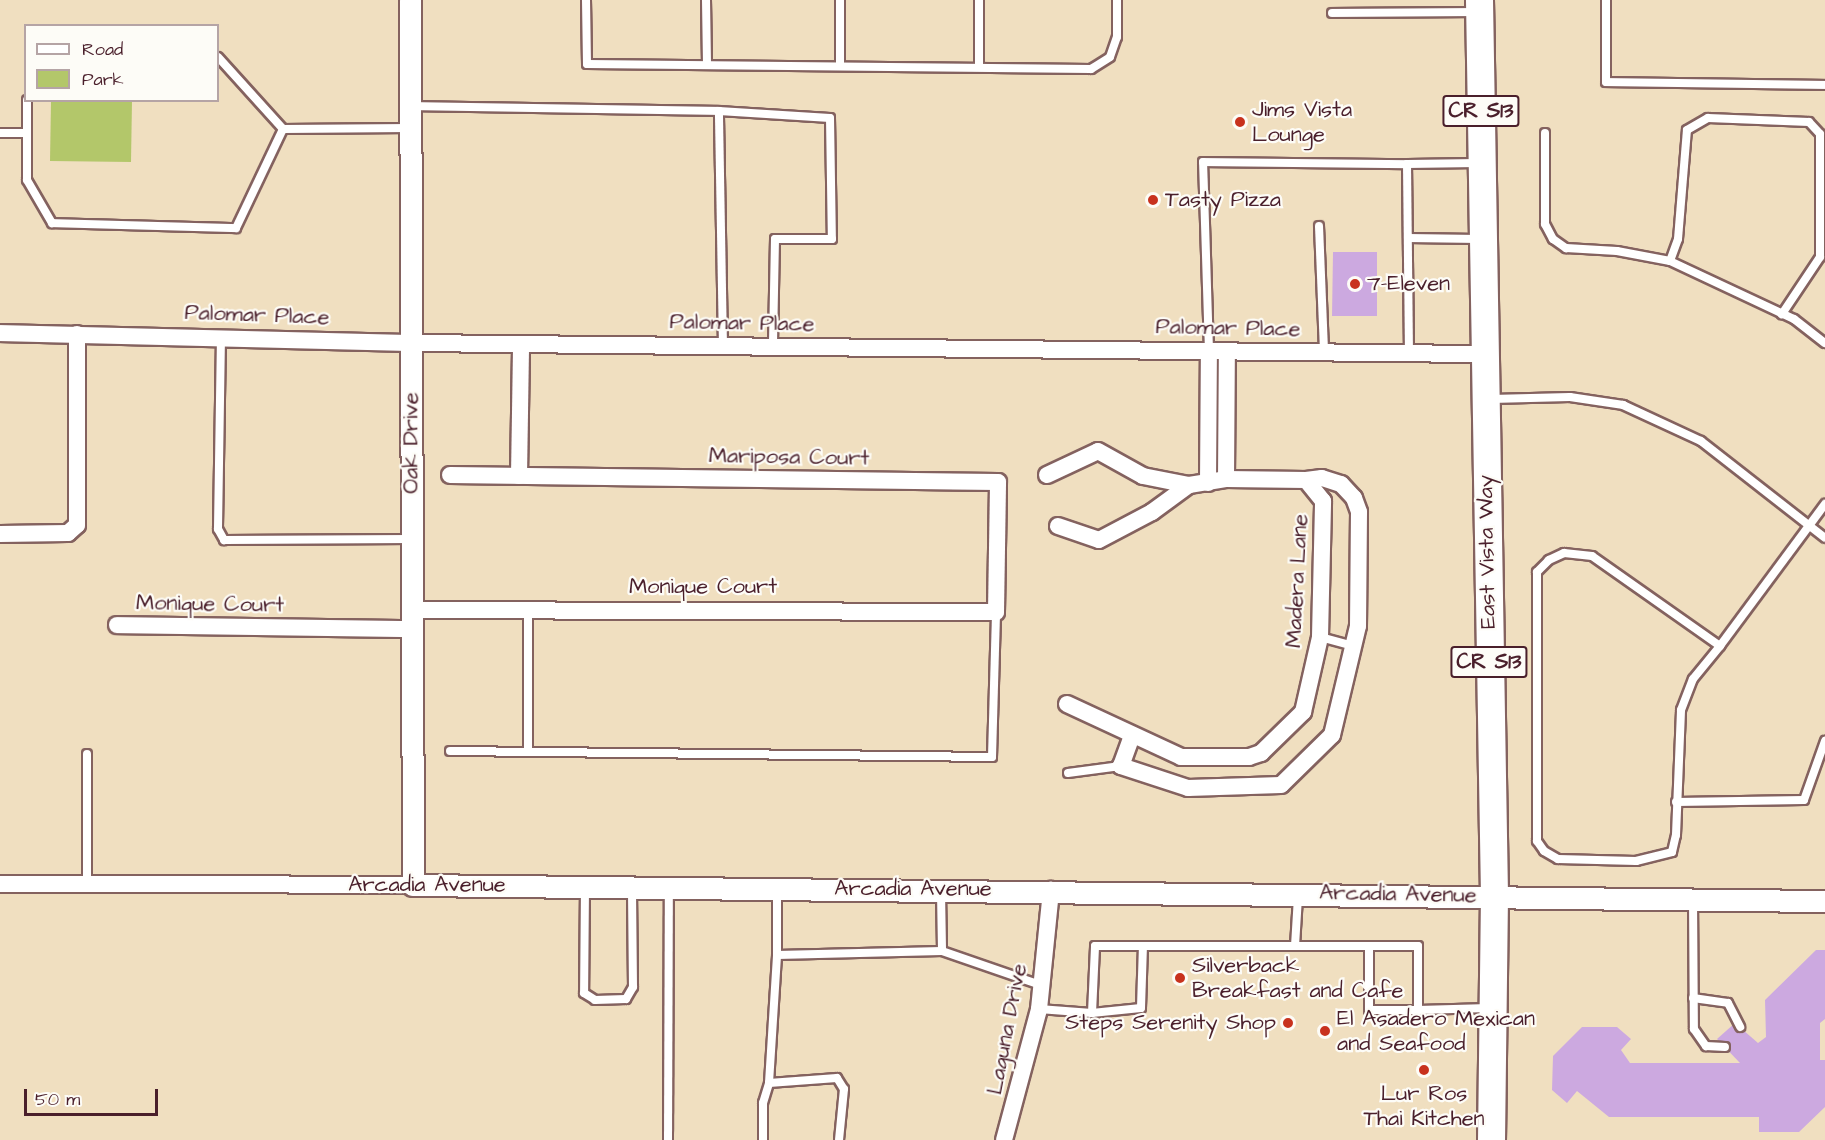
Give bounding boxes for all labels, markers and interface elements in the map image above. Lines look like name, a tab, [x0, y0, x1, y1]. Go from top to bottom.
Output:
legend	[24, 24, 219, 102]
text: Road	[82, 37, 123, 62]
text: Park	[82, 67, 124, 92]
road number: CR S13	[1442, 93, 1520, 129]
place label: Jims Vista Lounge	[1252, 96, 1352, 148]
marker: Jims Vista Lounge	[1233, 115, 1247, 129]
place label: Tasty Pizza	[1165, 187, 1281, 213]
marker: Tasty Pizza	[1146, 193, 1160, 207]
place label: 7-Eleven	[1367, 271, 1450, 297]
marker: 7-Eleven	[1348, 277, 1362, 291]
street label: Palomar Place	[184, 299, 330, 331]
street label: Palomar Place	[669, 309, 815, 337]
street label: Palomar Place	[1155, 314, 1301, 342]
street label: Oak Drive	[398, 392, 424, 494]
street label: Mariposa Court	[708, 442, 870, 472]
street label: East Vista Way	[1472, 475, 1502, 629]
street label: Madera Lane	[1280, 513, 1314, 649]
street label: Monique Court	[629, 574, 777, 600]
street label: Monique Court	[136, 590, 284, 618]
road number: CR S13	[1450, 644, 1528, 680]
street label: Arcadia Avenue	[348, 872, 506, 898]
street label: Arcadia Avenue	[834, 876, 992, 902]
street label: Arcadia Avenue	[1319, 879, 1477, 909]
place label: Silverback Breakfast and Cafe	[1192, 952, 1403, 1004]
street label: Laguna Drive	[981, 961, 1033, 1097]
marker: Silverback Breakfast and Cafe	[1173, 971, 1187, 985]
place label: El Asadero Mexican and Seafood	[1337, 1005, 1535, 1056]
place label: Steps Serenity Shop	[1065, 1010, 1276, 1036]
marker: Steps Serenity Shop	[1281, 1016, 1295, 1030]
marker: El Asadero Mexican and Seafood	[1318, 1024, 1332, 1038]
marker: Lur Ros Thai Kitchen	[1417, 1063, 1431, 1077]
scale bar	[27, 1077, 160, 1115]
place label: Lur Ros Thai Kitchen	[1363, 1080, 1485, 1132]
text: 50 m	[35, 1087, 80, 1112]

